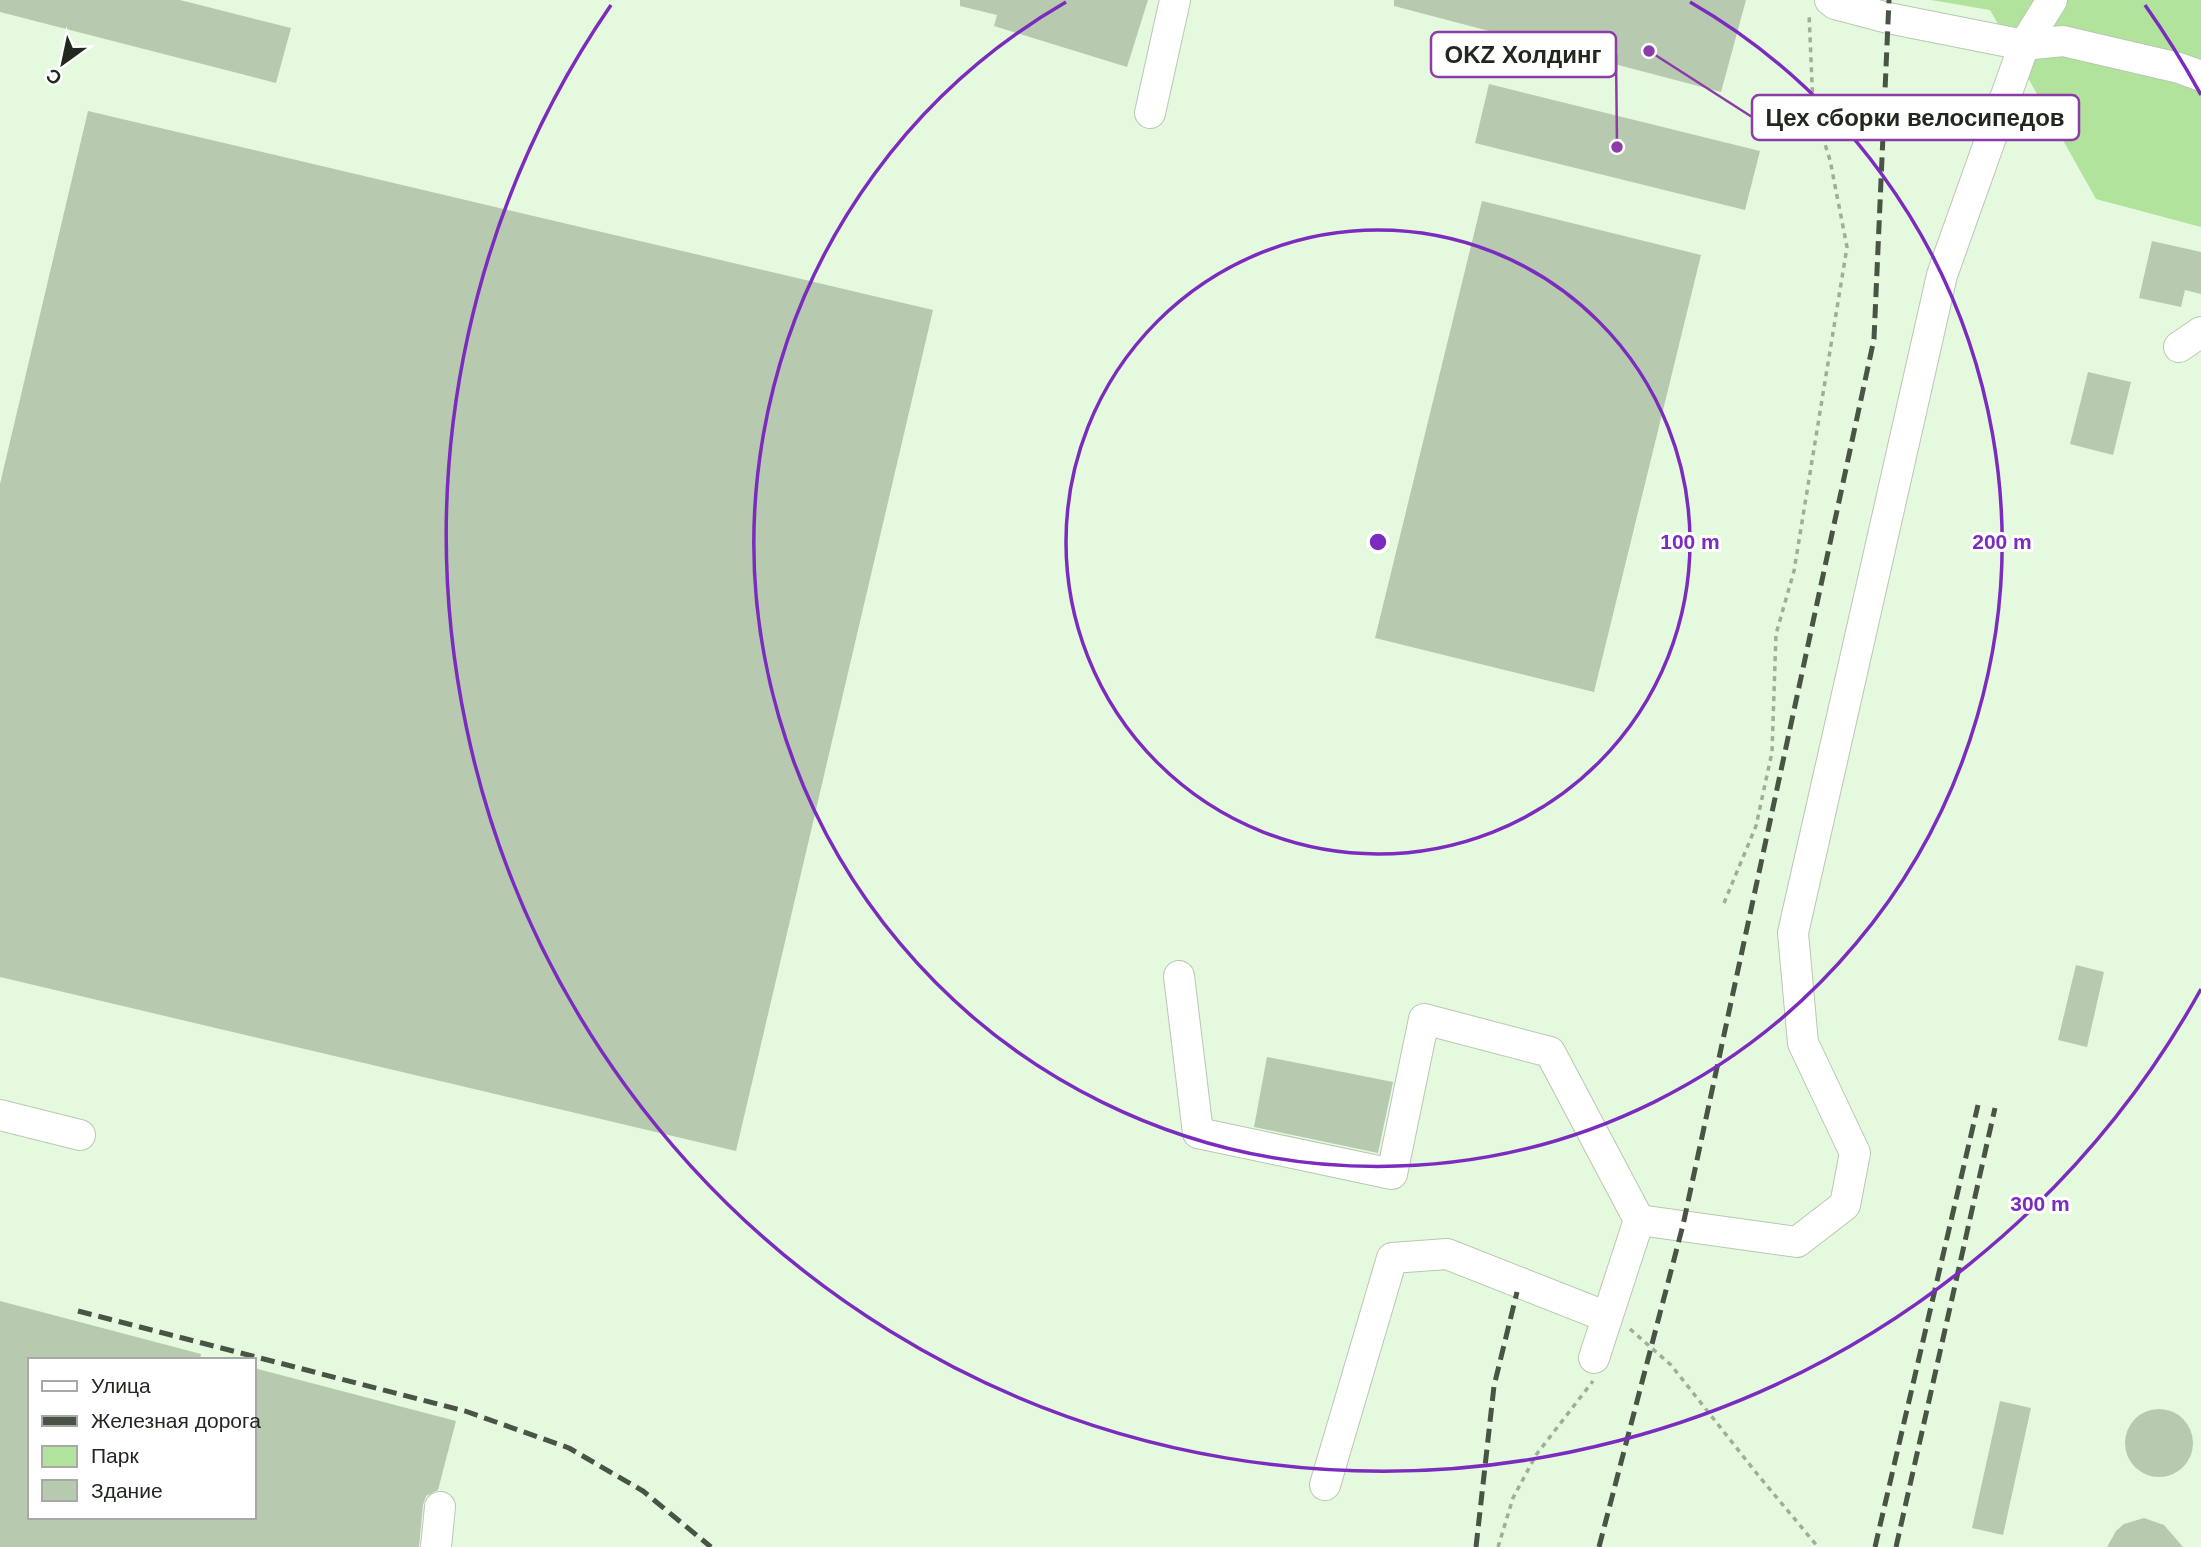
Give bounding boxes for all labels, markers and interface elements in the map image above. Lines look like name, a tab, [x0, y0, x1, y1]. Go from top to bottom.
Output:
north arrow	[28, 28, 98, 98]
callout: OKZ Холдинг	[1431, 32, 1616, 77]
text: OKZ Холдинг	[1445, 41, 1601, 68]
text: С	[42, 64, 65, 89]
callout: Цех сборки велосипедов	[1752, 95, 2079, 140]
text: Цех сборки велосипедов	[1765, 104, 2065, 131]
centre of rings	[1366, 530, 1390, 554]
text: 100 m	[1660, 530, 1720, 553]
text: 200 m	[1972, 530, 2032, 553]
text: 300 m	[2010, 1192, 2070, 1215]
legend	[28, 1358, 256, 1519]
text: Улица	[91, 1374, 151, 1397]
text: Железная дорога	[91, 1409, 261, 1432]
text: Парк	[91, 1444, 139, 1467]
text: Здание	[91, 1479, 163, 1502]

